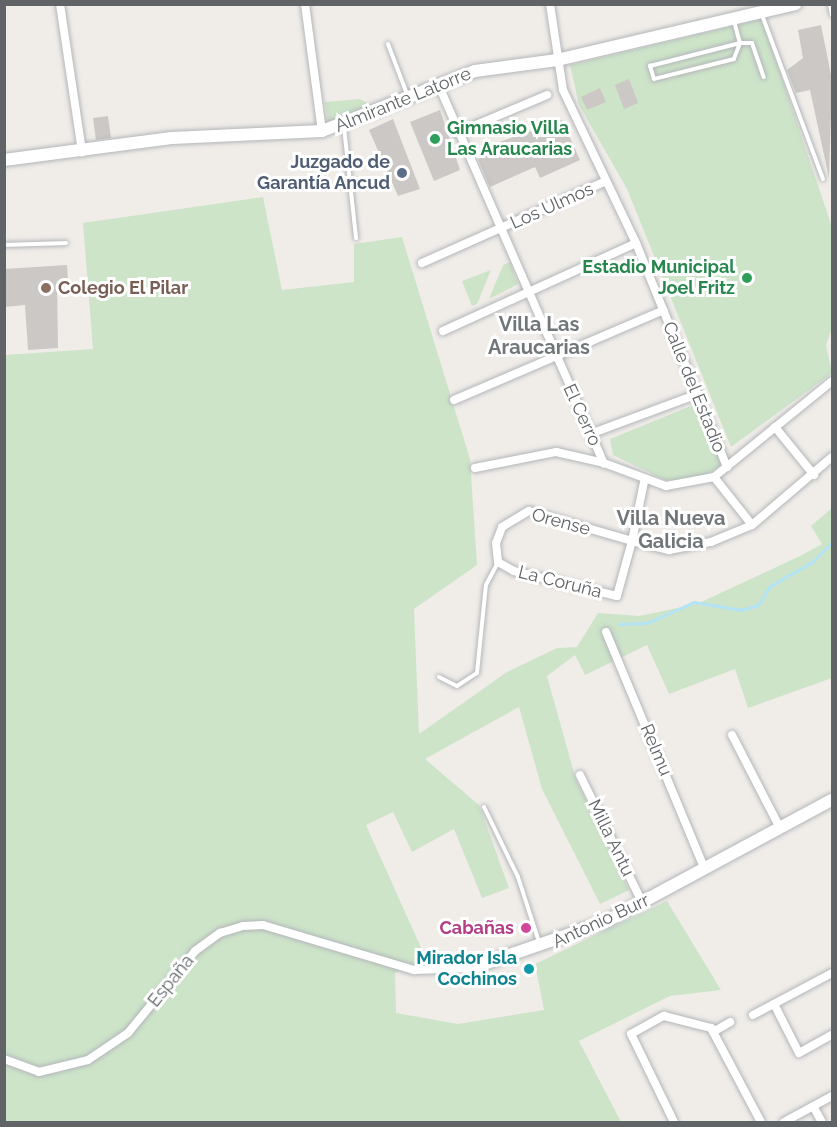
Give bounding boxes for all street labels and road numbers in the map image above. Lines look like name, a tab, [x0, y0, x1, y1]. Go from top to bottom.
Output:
street label: Almirante Latorre	[332, 63, 474, 137]
street label: Los Ulmos	[507, 178, 597, 234]
street label: Calle del Estadio	[658, 318, 730, 456]
street label: El Cerro	[558, 380, 606, 450]
street label: Orense	[529, 504, 593, 540]
street label: La Coruña	[516, 561, 604, 603]
street label: Relmu	[635, 721, 677, 779]
street label: Milla Antu	[583, 796, 639, 880]
street label: Antonio Burr	[549, 889, 653, 953]
street label: España	[143, 951, 199, 1011]

